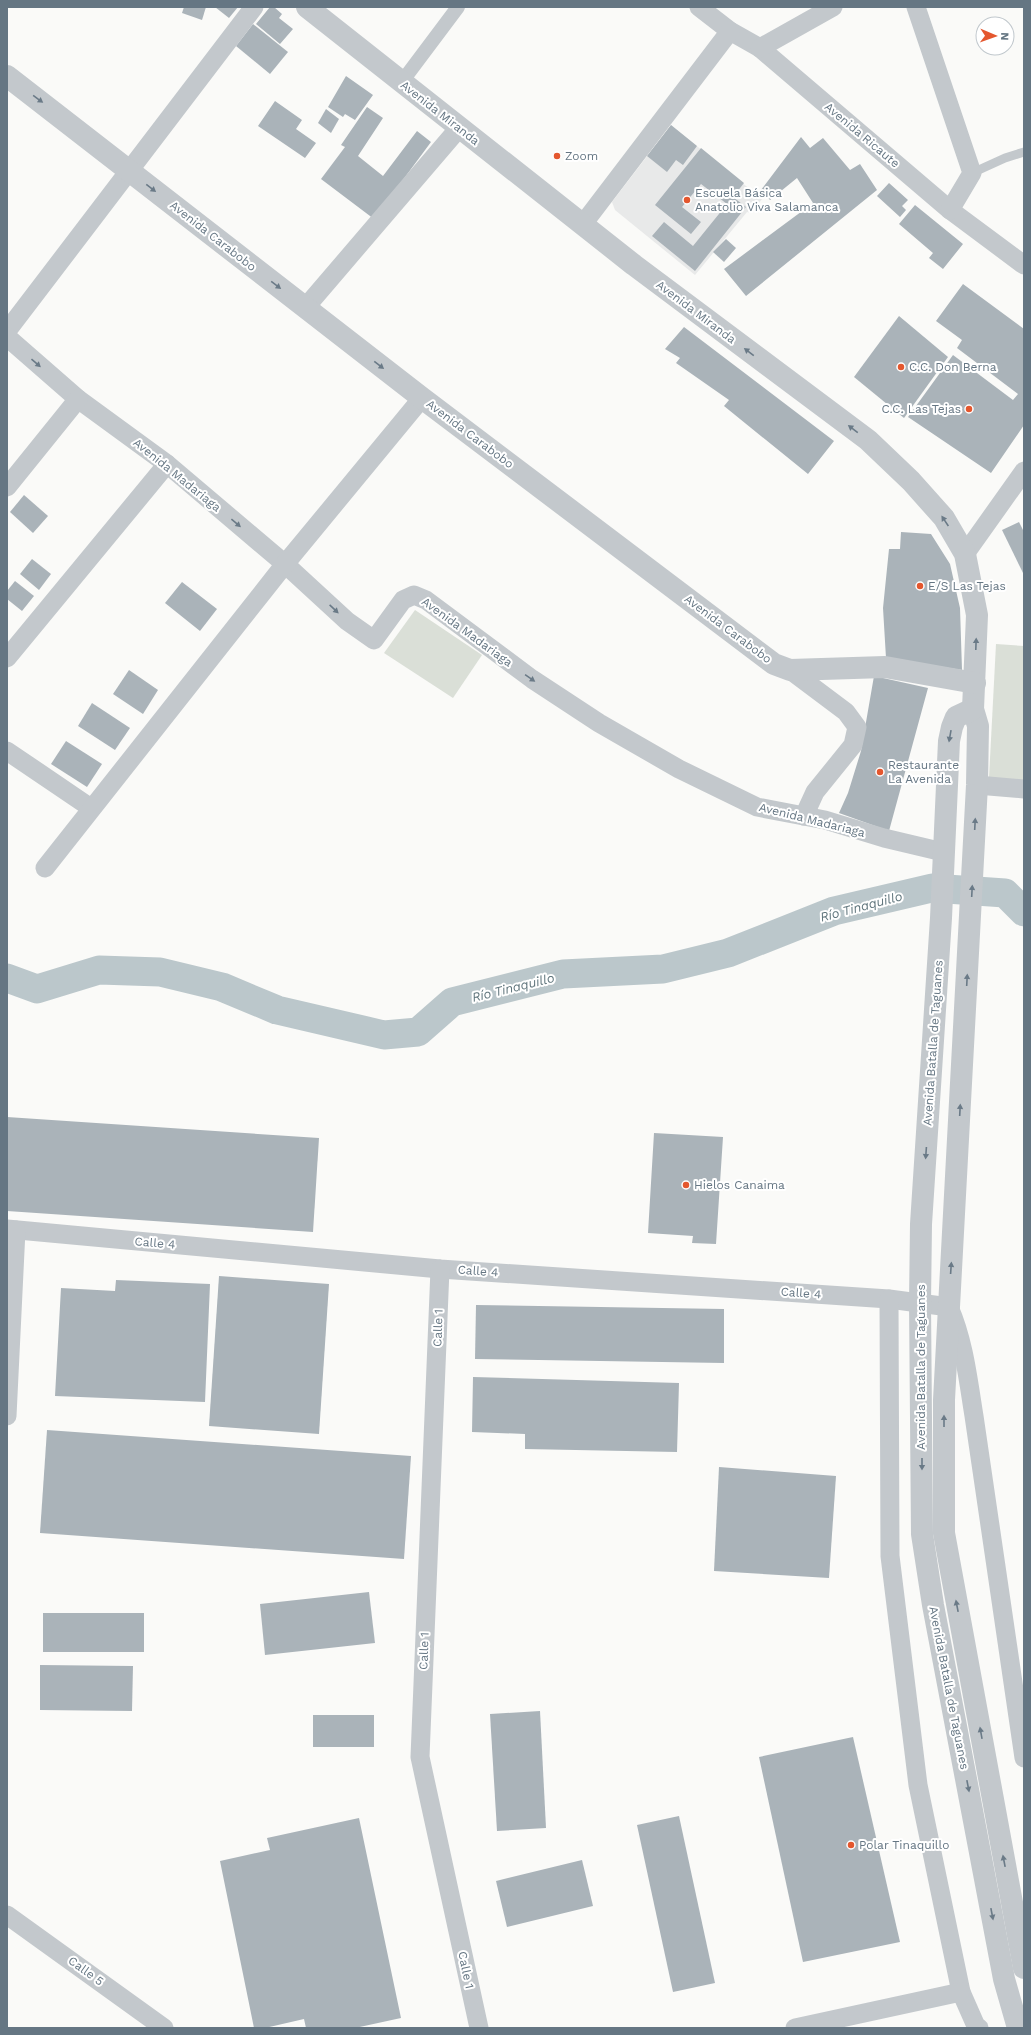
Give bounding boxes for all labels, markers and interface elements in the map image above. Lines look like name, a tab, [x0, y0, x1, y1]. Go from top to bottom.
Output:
north arrow	[975, 16, 1015, 56]
text: N	[998, 32, 1011, 41]
street label: Avenida Miranda	[398, 78, 482, 148]
one-way arrow	[33, 95, 44, 103]
street label: Avenida Ricaute	[822, 100, 902, 170]
place label: Zoom	[565, 149, 598, 163]
marker: Zoom	[552, 151, 562, 161]
one-way arrow	[146, 184, 157, 192]
place label: Escuela Básica Anatolio Viva Salamanca	[695, 186, 839, 214]
marker: Escuela Básica Anatolio Viva Salamanca	[682, 195, 692, 205]
street label: Avenida Carabobo	[167, 198, 259, 274]
street label: Avenida Miranda	[653, 277, 739, 347]
one-way arrow	[271, 281, 282, 289]
one-way arrow	[744, 348, 754, 356]
one-way arrow	[31, 358, 42, 367]
one-way arrow	[373, 360, 384, 369]
place label: C.C. Don Berna	[909, 360, 997, 374]
marker: C.C. Don Berna	[896, 362, 906, 372]
street label: Avenida Carabobo	[424, 397, 516, 471]
place label: C.C. Las Tejas	[881, 402, 961, 416]
marker: C.C. Las Tejas	[964, 404, 974, 414]
one-way arrow	[848, 425, 859, 434]
street label: Avenida Madariaga	[130, 435, 224, 515]
one-way arrow	[941, 516, 949, 526]
one-way arrow	[231, 518, 241, 527]
place label: E/S Las Tejas	[928, 579, 1006, 593]
marker: E/S Las Tejas	[915, 581, 925, 591]
street label: Avenida Carabobo	[682, 592, 774, 666]
street label: Avenida Madariaga	[419, 594, 515, 670]
one-way arrow	[328, 604, 339, 613]
one-way arrow	[973, 638, 980, 650]
one-way arrow	[525, 674, 536, 682]
one-way arrow	[947, 730, 953, 742]
place label: Restaurante La Avenida	[888, 758, 959, 786]
marker: Restaurante La Avenida	[875, 767, 885, 777]
street label: Avenida Madariaga	[758, 800, 867, 840]
one-way arrow	[972, 818, 979, 830]
one-way arrow	[968, 885, 975, 897]
water label: Río Tinaquillo	[818, 888, 904, 925]
street label: Avenida Batalla de Taguanes	[920, 960, 946, 1126]
water label: Río Tinaquillo	[470, 970, 556, 1005]
one-way arrow	[963, 974, 970, 986]
one-way arrow	[957, 1103, 963, 1116]
one-way arrow	[922, 1147, 929, 1159]
place label: Hielos Canaima	[694, 1178, 785, 1192]
marker: Hielos Canaima	[681, 1180, 691, 1190]
street label: Calle 4	[134, 1234, 176, 1252]
one-way arrow	[948, 1262, 955, 1274]
street label: Calle 4	[457, 1263, 499, 1279]
street label: Avenida Batalla de Taguanes	[914, 1284, 928, 1450]
street label: Calle 4	[780, 1285, 822, 1301]
street label: Calle 1	[430, 1309, 446, 1347]
one-way arrow	[941, 1414, 947, 1427]
one-way arrow	[918, 1458, 925, 1470]
one-way arrow	[954, 1599, 960, 1612]
street label: Avenida Batalla de Taguanes	[926, 1605, 972, 1771]
street label: Calle 1	[416, 1632, 432, 1670]
one-way arrow	[977, 1727, 983, 1740]
one-way arrow	[965, 1780, 971, 1792]
place label: Polar Tinaquillo	[859, 1838, 949, 1852]
marker: Polar Tinaquillo	[846, 1840, 856, 1850]
one-way arrow	[1001, 1855, 1007, 1867]
one-way arrow	[989, 1908, 995, 1920]
street label: Calle 1	[455, 1950, 477, 1990]
street label: Calle 5	[66, 1953, 106, 1989]

